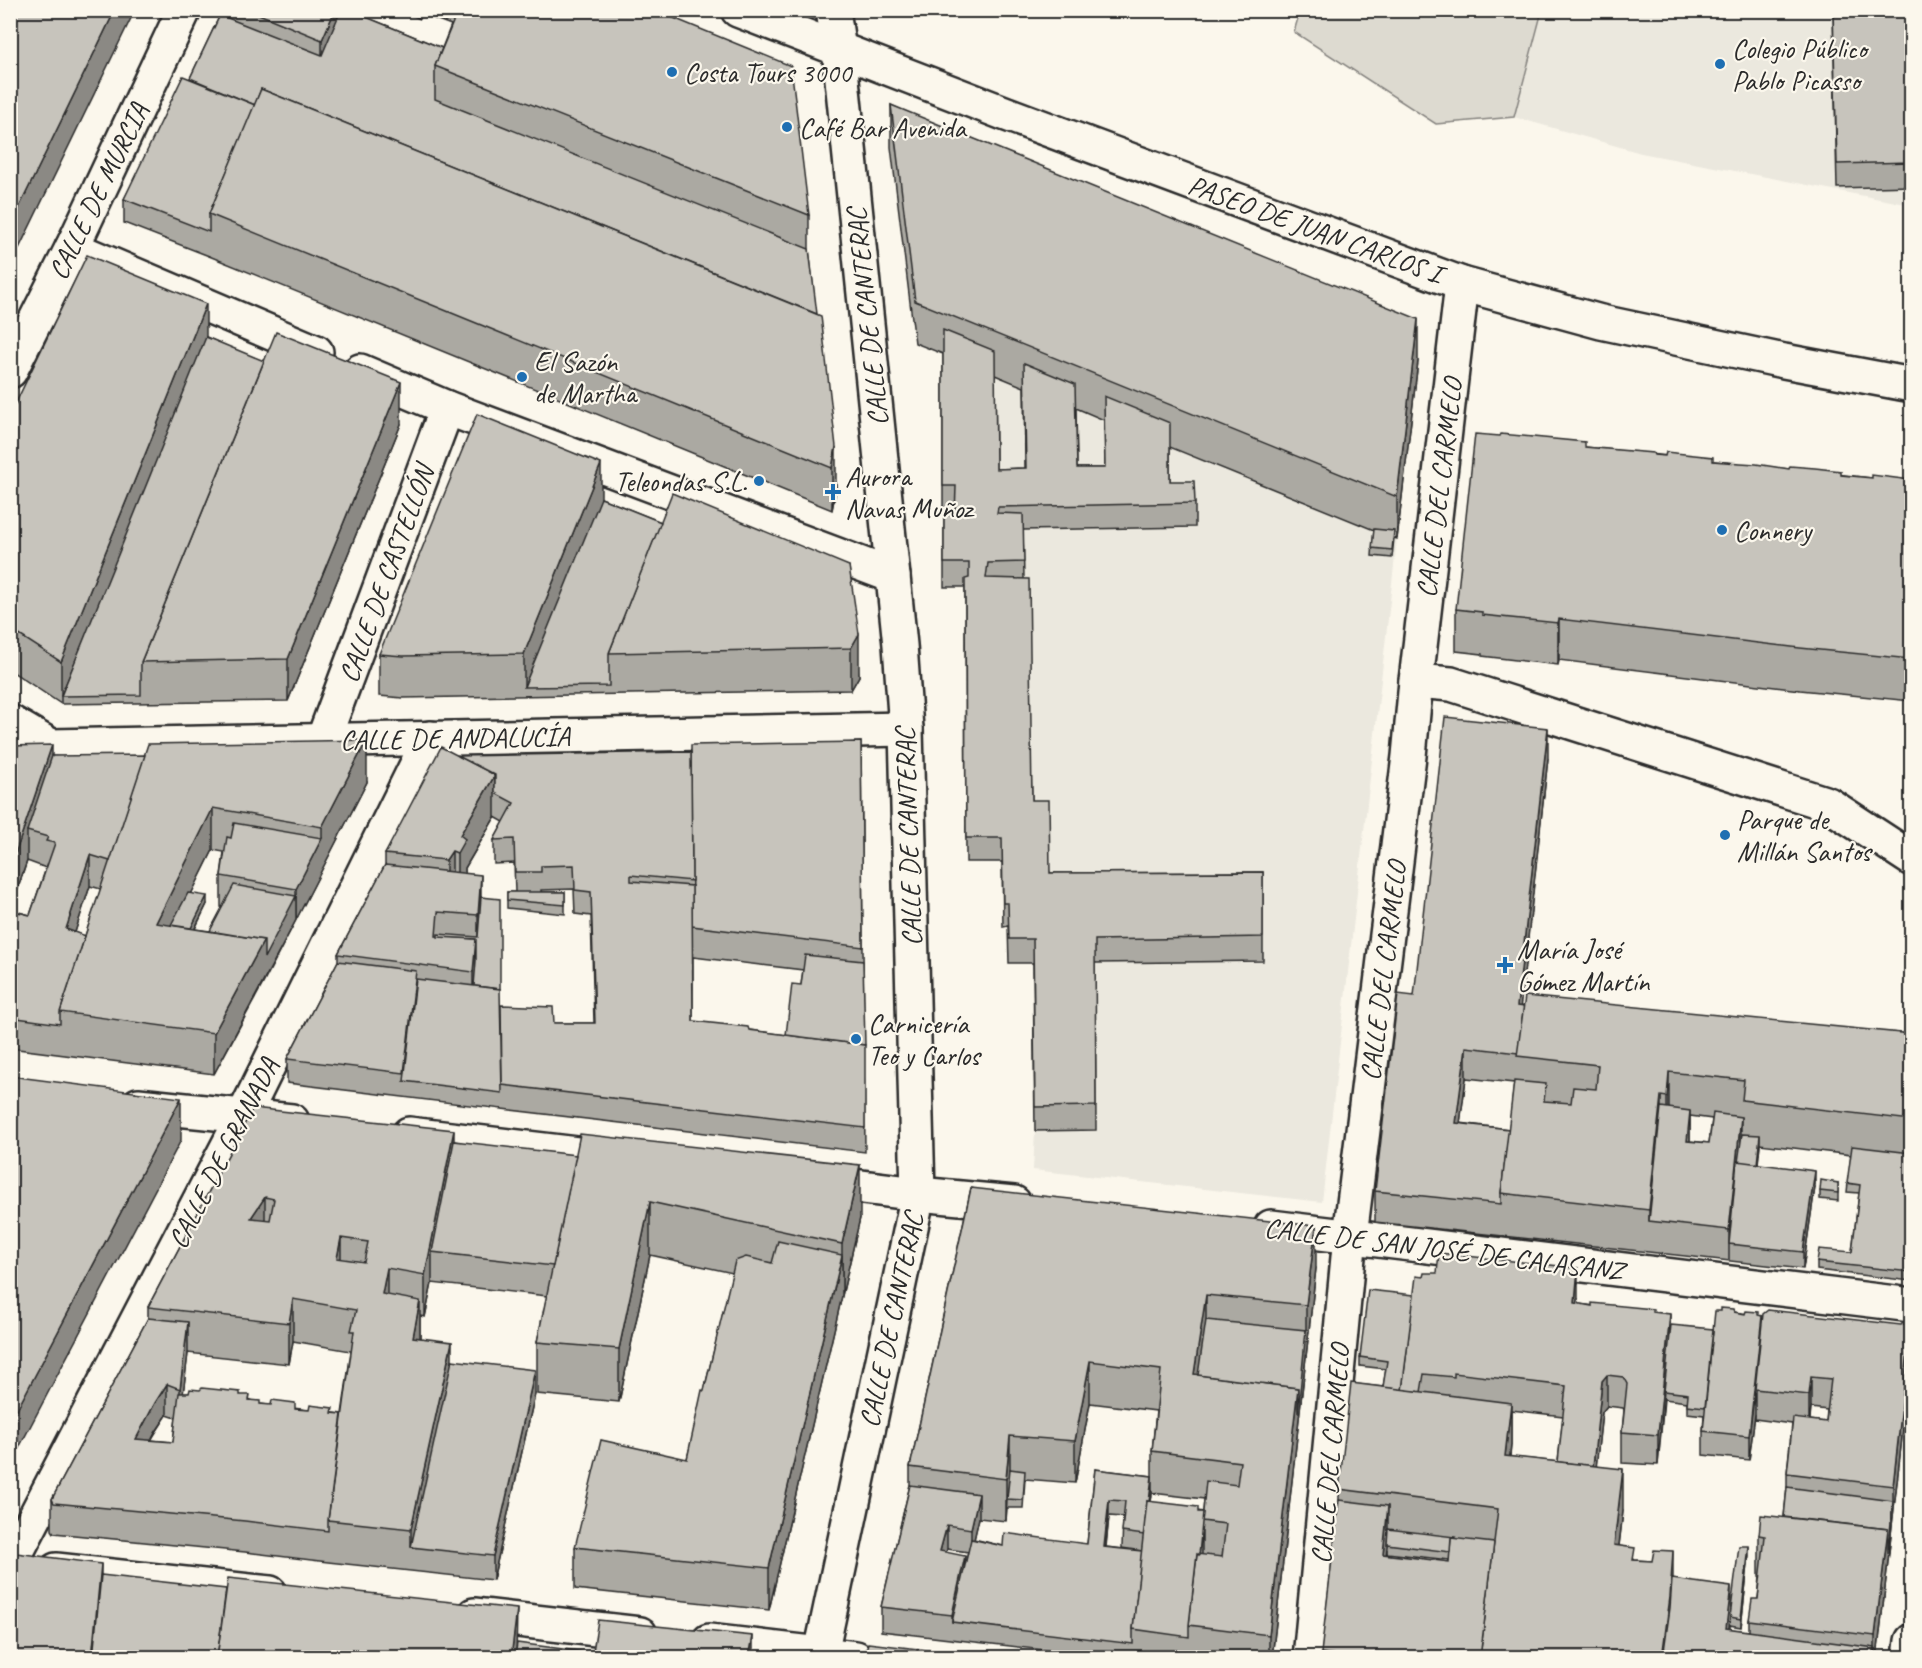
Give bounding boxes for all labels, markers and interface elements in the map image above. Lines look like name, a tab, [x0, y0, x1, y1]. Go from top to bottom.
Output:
place label: Colegio Público Pablo Picasso	[1732, 31, 1870, 98]
place label: Costa Tours 3000	[684, 55, 854, 90]
marker: Colegio Público Pablo Picasso	[1713, 57, 1727, 71]
marker: Costa Tours 3000	[665, 65, 679, 79]
street label: CALLE DE MURCIA	[40, 96, 156, 285]
place label: Café Bar Avenida	[799, 110, 967, 145]
marker: Café Bar Avenida	[780, 120, 794, 134]
street label: PASEO DE JUAN CARLOS I	[1183, 167, 1452, 293]
street label: CALLE DE CANTERAC	[838, 203, 896, 427]
place label: El Sazón de Martha	[534, 344, 639, 411]
marker: El Sazón de Martha	[515, 370, 529, 384]
street label: CALLE DEL CARMELO	[1408, 373, 1470, 600]
street label: CALLE DE CASTELLÓN	[331, 457, 443, 687]
place label: Aurora Navas Muñoz	[845, 459, 975, 526]
place label: Teleondas S.L.	[615, 464, 747, 499]
marker: Teleondas S.L.	[752, 474, 766, 488]
marker: Aurora Navas Muñoz	[826, 485, 840, 499]
place label: Connery	[1734, 513, 1813, 548]
marker: Connery	[1715, 523, 1729, 537]
street label: CALLE DE ANDALUCÍA	[340, 718, 572, 758]
street label: CALLE DE CANTERAC	[887, 724, 929, 947]
place label: Parque de Millán Santos	[1737, 802, 1873, 869]
marker: Parque de Millán Santos	[1718, 828, 1732, 842]
street label: CALLE DEL CARMELO	[1352, 856, 1414, 1083]
place label: María José Gómez Martín	[1517, 932, 1651, 999]
marker: María José Gómez Martín	[1498, 958, 1512, 972]
place label: Carnicería Teo y Carlos	[868, 1006, 982, 1073]
marker: Carnicería Teo y Carlos	[849, 1032, 863, 1046]
street label: CALLE DE GRANADA	[160, 1051, 287, 1254]
street label: CALLE DE CANTERAC	[851, 1206, 932, 1430]
street label: CALLE DE SAN JOSÉ DE CALASANZ	[1263, 1210, 1630, 1289]
street label: CALLE DEL CARMELO	[1303, 1340, 1357, 1565]

